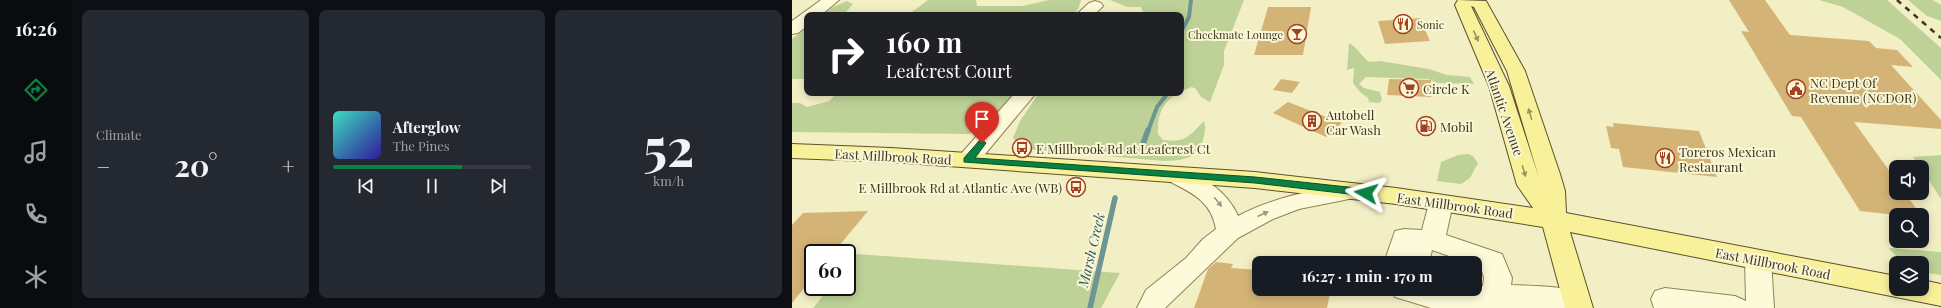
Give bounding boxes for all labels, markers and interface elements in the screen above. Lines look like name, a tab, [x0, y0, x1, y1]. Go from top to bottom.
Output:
restaurant icon: Sonic	[1392, 13, 1414, 35]
text: 16:26	[15, 17, 57, 41]
place label: Sonic	[1417, 17, 1444, 32]
text: 160 m	[886, 23, 962, 60]
bar icon: Checkmate Lounge	[1286, 23, 1308, 45]
place label: Checkmate Lounge	[1188, 27, 1283, 42]
icon: right	[820, 28, 872, 80]
one-way arrow	[1473, 30, 1479, 41]
text: Leafcrest Court	[886, 59, 1012, 83]
street label: Atlantic Avenue	[1482, 65, 1528, 158]
place label: NC Dept Of Revenue (NCDOR)	[1810, 74, 1917, 106]
icon: directions	[22, 76, 50, 104]
supermarket icon: Circle K	[1398, 77, 1420, 99]
public building icon: NC Dept Of Revenue (NCDOR)	[1785, 78, 1807, 100]
place label: Circle K	[1423, 80, 1470, 97]
pin	[965, 102, 999, 143]
place label: Autobell Car Wash	[1325, 106, 1381, 138]
icon: arrive	[971, 108, 993, 130]
one-way arrow	[1527, 108, 1533, 120]
building icon: Autobell Car Wash	[1301, 110, 1323, 132]
text: 52	[643, 111, 694, 180]
fuel station icon: Mobil	[1415, 115, 1437, 137]
text: Afterglow	[393, 117, 461, 137]
place label: Mobil	[1440, 118, 1473, 135]
text: Climate	[96, 126, 142, 143]
text: The Pines	[393, 137, 450, 154]
bus stop icon: E Millbrook Rd at Leafcrest Ct	[1011, 137, 1033, 159]
icon: music	[22, 138, 50, 166]
place label: E Millbrook Rd at Leafcrest Ct	[1036, 140, 1211, 157]
place label: Toreros Mexican Restaurant	[1679, 143, 1776, 175]
street label: East Millbrook Road	[834, 144, 952, 168]
text: 20°	[174, 145, 218, 185]
restaurant icon: Toreros Mexican Restaurant	[1654, 147, 1676, 169]
text: −	[96, 151, 110, 181]
text: +	[282, 151, 295, 181]
map controls	[1889, 160, 1929, 296]
button: sound	[1889, 160, 1929, 200]
one-way arrow	[1521, 165, 1527, 177]
text: km/h	[653, 172, 684, 189]
position arrow	[1345, 172, 1387, 214]
icon: previous	[355, 175, 377, 197]
icon: pause	[421, 175, 443, 197]
icon: next	[487, 175, 509, 197]
bus stop icon: E Millbrook Rd at Atlantic Ave (WB)	[1065, 176, 1087, 198]
place label: E Millbrook Rd at Atlantic Ave (WB)	[858, 179, 1062, 196]
street label: East Millbrook Road	[1396, 188, 1515, 222]
one-way arrow	[1213, 196, 1222, 207]
icon: phone	[22, 200, 50, 228]
button: search	[1889, 208, 1929, 248]
water label: Marsh Creek	[1073, 211, 1109, 290]
one-way arrow	[1258, 211, 1269, 217]
street label: East Millbrook Road	[1714, 243, 1833, 283]
speed limit sign: 60	[804, 244, 856, 296]
button: layers	[1889, 256, 1929, 296]
icon: climate	[22, 263, 50, 291]
text: 16:27 · 1 min · 170 m	[1301, 266, 1433, 286]

